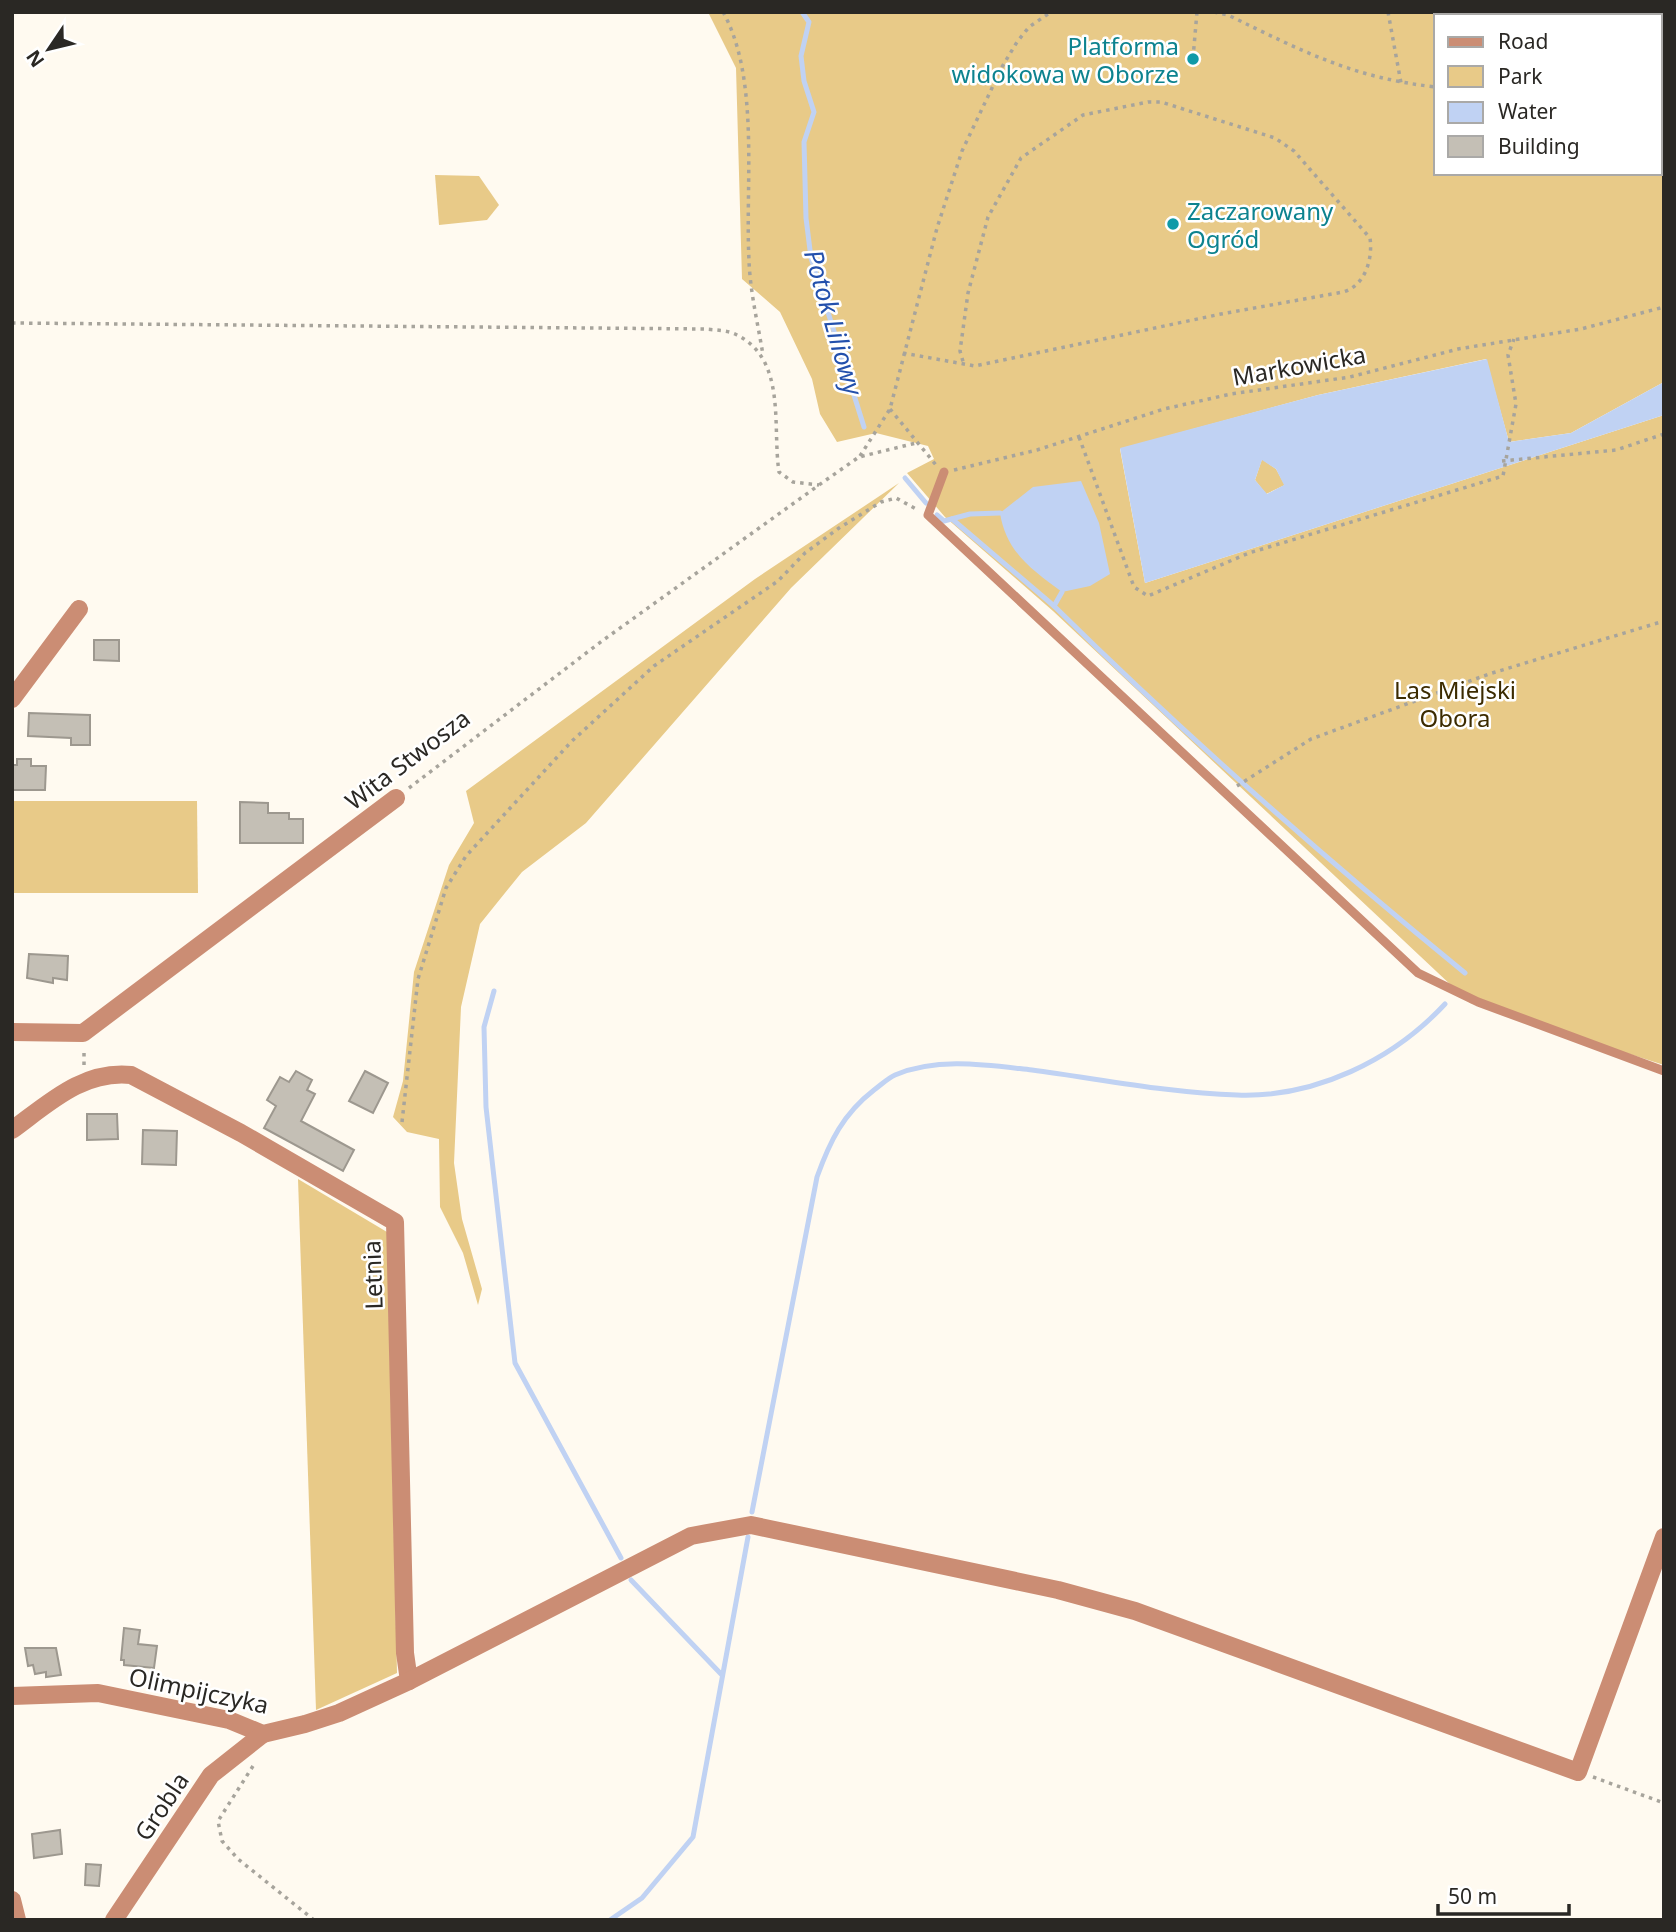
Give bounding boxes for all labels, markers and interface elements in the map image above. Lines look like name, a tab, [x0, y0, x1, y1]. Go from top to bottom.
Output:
north arrow	[14, 14, 84, 84]
legend	[1434, 14, 1662, 175]
text: Road	[1498, 27, 1548, 55]
place label: Platforma widokowa w Oborze	[951, 29, 1179, 90]
text: N	[20, 45, 50, 73]
marker: Platforma widokowa w Oborze	[1185, 51, 1201, 67]
text: Park	[1498, 62, 1543, 90]
text: Water	[1498, 97, 1557, 125]
text: Building	[1498, 132, 1580, 160]
place label: Zaczarowany Ogród	[1187, 194, 1334, 255]
marker: Zaczarowany Ogród	[1165, 216, 1181, 232]
water label: Potok Liliowy	[796, 245, 872, 401]
street label: Markowicka	[1230, 337, 1368, 393]
park label: Las Miejski Obora	[1394, 673, 1516, 734]
street label: Wita Stwosza	[338, 701, 476, 817]
street label: Letnia	[354, 1240, 390, 1310]
street label: Olimpijczyka	[126, 1659, 272, 1721]
street label: Grobla	[126, 1765, 196, 1847]
scale bar	[1438, 1872, 1569, 1916]
text: 50 m	[1448, 1882, 1497, 1910]

